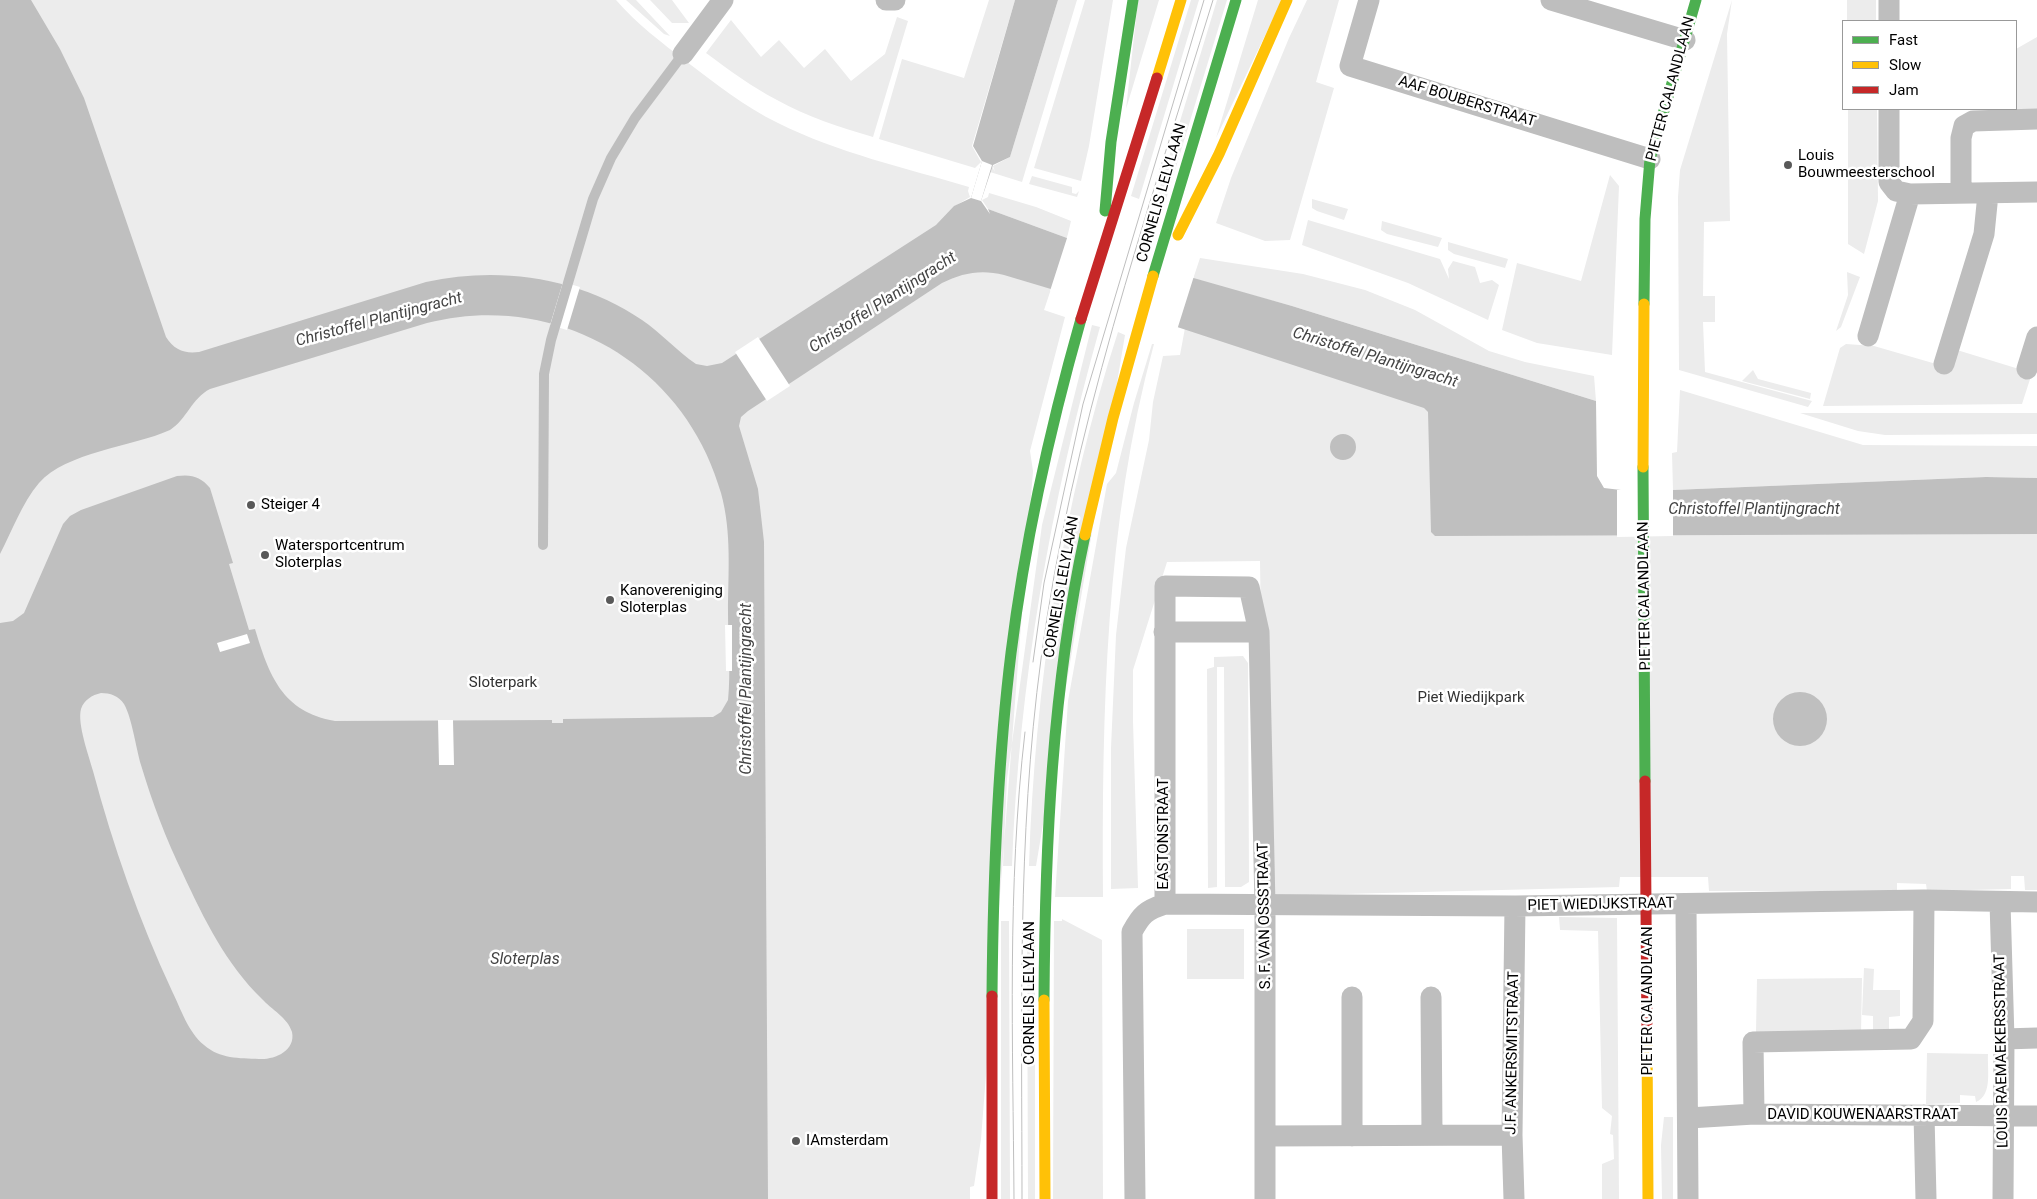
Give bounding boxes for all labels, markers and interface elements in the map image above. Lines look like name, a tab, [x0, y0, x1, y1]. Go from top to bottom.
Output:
street label: PIETER CALANDLAAN	[1643, 15, 1699, 163]
legend	[1842, 20, 2017, 110]
text: Fast	[1889, 31, 1918, 49]
text: Slow	[1889, 56, 1921, 74]
street label: AAF BOUBERSTRAAT	[1396, 73, 1538, 131]
text: Jam	[1889, 81, 1919, 99]
street label: CORNELIS LELYLAAN	[1134, 121, 1190, 265]
place label: Louis Bouwmeesterschool	[1798, 147, 1935, 182]
marker: Louis Bouwmeesterschool	[1782, 159, 1794, 171]
water label: Christoffel Plantijngracht	[806, 248, 960, 358]
water label: Christoffel Plantijngracht	[294, 289, 464, 351]
water label: Christoffel Plantijngracht	[1290, 324, 1460, 392]
place label: Steiger 4	[261, 496, 320, 514]
marker: Steiger 4	[245, 499, 257, 511]
water label: Christoffel Plantijngracht	[1668, 500, 1840, 520]
street label: CORNELIS LELYLAAN	[1041, 515, 1083, 659]
street label: PIETER CALANDLAAN	[1635, 521, 1655, 671]
place label: Watersportcentrum Sloterplas	[275, 537, 405, 572]
marker: Watersportcentrum Sloterplas	[259, 549, 271, 561]
place label: Kanovereniging Sloterplas	[620, 582, 723, 617]
marker: Kanovereniging Sloterplas	[604, 594, 616, 606]
water label: Christoffel Plantijngracht	[737, 603, 757, 775]
park label: Sloterpark	[469, 674, 537, 692]
park label: Piet Wiedijkpark	[1417, 689, 1525, 707]
street label: EASTONSTRAAT	[1155, 778, 1173, 890]
street label: S. F. VAN OSSSTRAAT	[1255, 842, 1275, 990]
street label: PIET WIEDIJKSTRAAT	[1527, 895, 1675, 915]
street label: CORNELIS LELYLAAN	[1021, 921, 1039, 1065]
street label: PIETER CALANDLAAN	[1639, 926, 1657, 1076]
water label: Sloterplas	[490, 950, 560, 970]
street label: LOUIS RAEMAEKERSSTRAAT	[1991, 954, 2013, 1148]
street label: J.F. ANKERSMITSTRAAT	[1503, 971, 1523, 1135]
street label: DAVID KOUWENAARSTRAAT	[1767, 1106, 1959, 1124]
place label: IAmsterdam	[806, 1132, 888, 1150]
marker: IAmsterdam	[790, 1135, 802, 1147]

